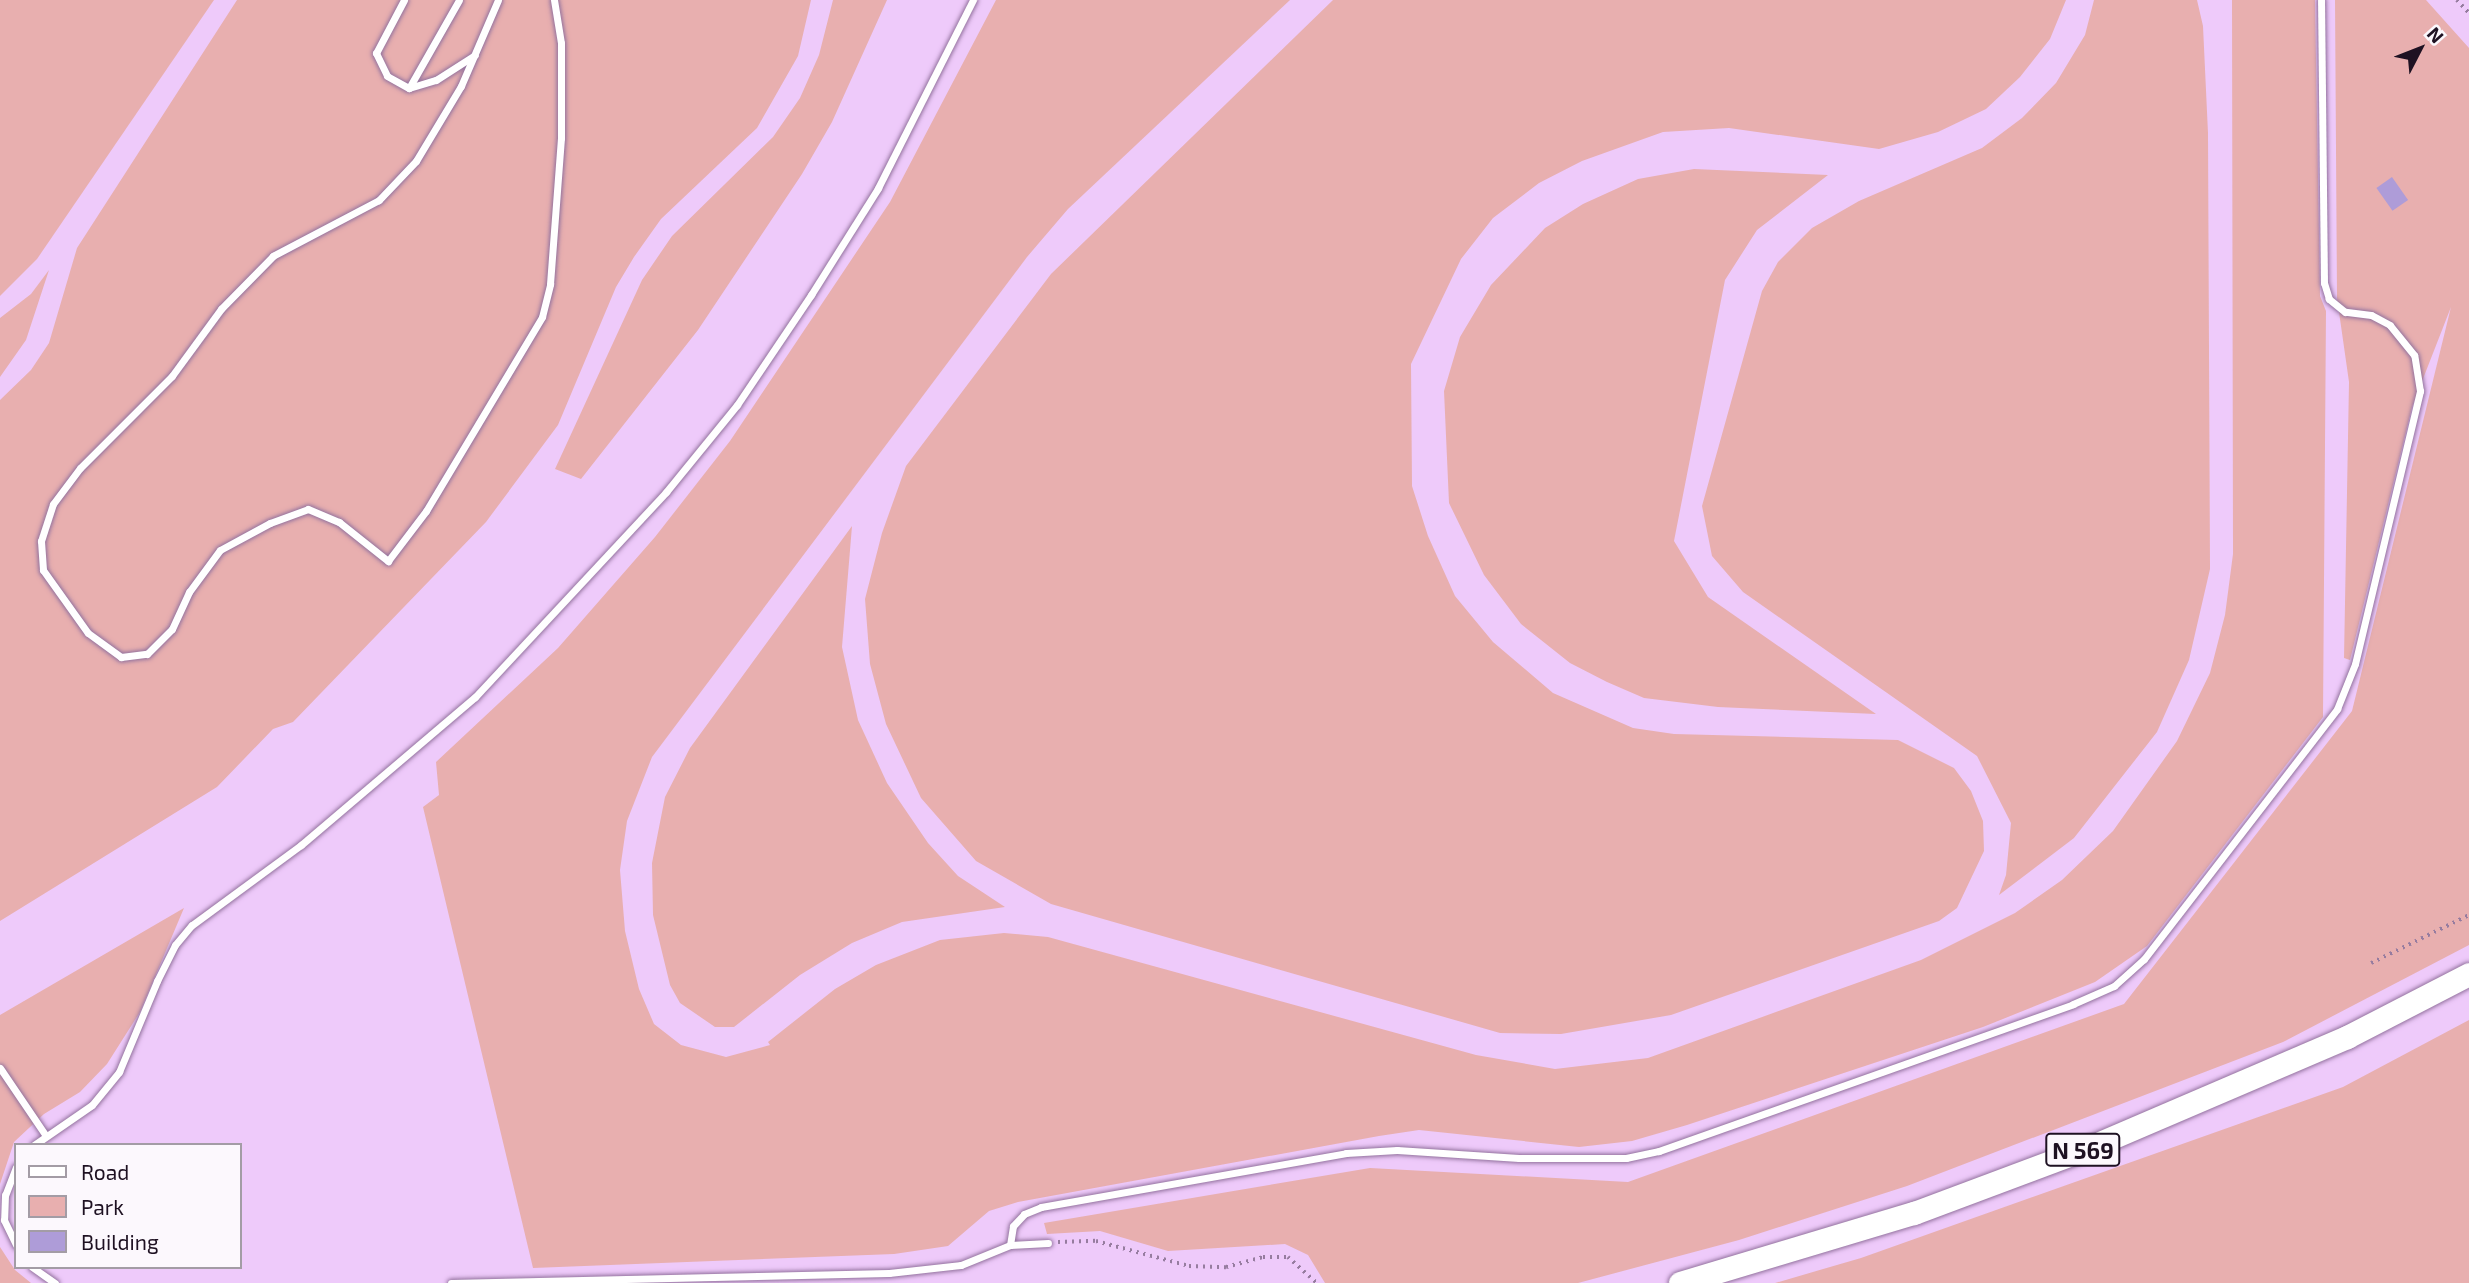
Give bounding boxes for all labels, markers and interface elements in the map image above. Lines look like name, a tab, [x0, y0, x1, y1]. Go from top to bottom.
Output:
north arrow	[2385, 14, 2455, 84]
text: N	[2423, 22, 2449, 47]
road number: N 569	[2044, 1130, 2122, 1170]
legend	[14, 1143, 242, 1269]
text: Road	[81, 1159, 129, 1184]
text: Park	[81, 1194, 124, 1219]
text: Building	[81, 1229, 159, 1254]

